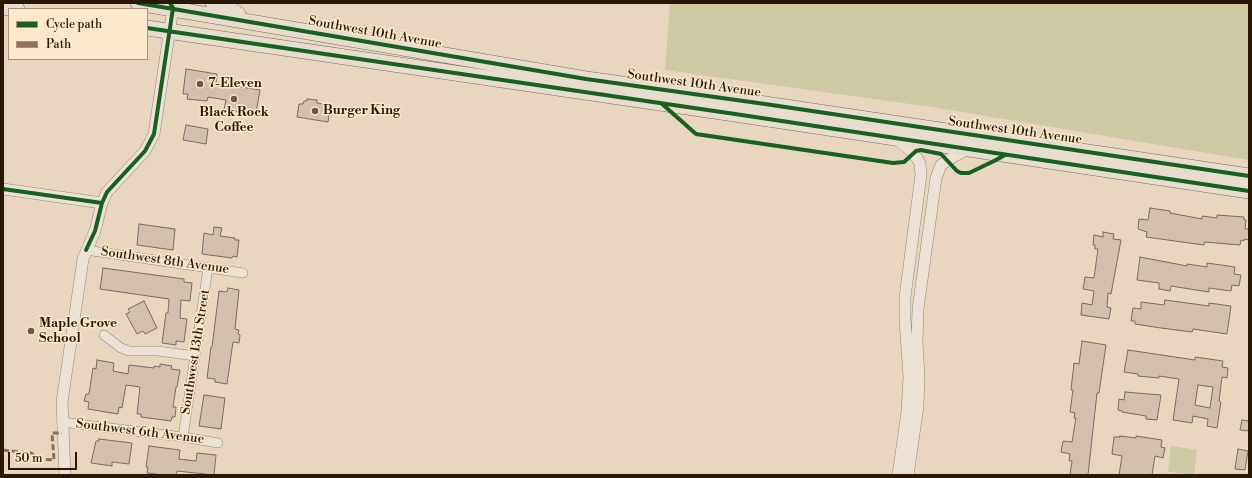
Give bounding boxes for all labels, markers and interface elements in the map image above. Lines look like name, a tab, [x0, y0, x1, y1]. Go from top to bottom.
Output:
legend	[8, 8, 148, 60]
street label: Southwest 10th Avenue	[307, 14, 443, 52]
text: Cycle path	[46, 17, 102, 32]
text: Path	[46, 37, 71, 52]
street label: Southwest 10th Avenue	[626, 67, 762, 101]
place label: 7-Eleven	[208, 76, 262, 92]
marker: 7-Eleven	[195, 79, 205, 89]
marker: Black Rock Coffee	[229, 94, 239, 104]
place label: Burger King	[323, 103, 400, 119]
place label: Black Rock Coffee	[199, 105, 269, 136]
marker: Burger King	[310, 106, 320, 116]
street label: Southwest 10th Avenue	[947, 114, 1083, 148]
street label: Southwest 8th Avenue	[100, 244, 230, 278]
street label: Southwest 13th Street	[178, 288, 214, 416]
place label: Maple Grove School	[39, 316, 117, 347]
marker: Maple Grove School	[26, 326, 36, 336]
street label: Southwest 6th Avenue	[75, 416, 205, 448]
scale bar	[10, 444, 79, 470]
text: 50 m	[15, 451, 43, 466]

